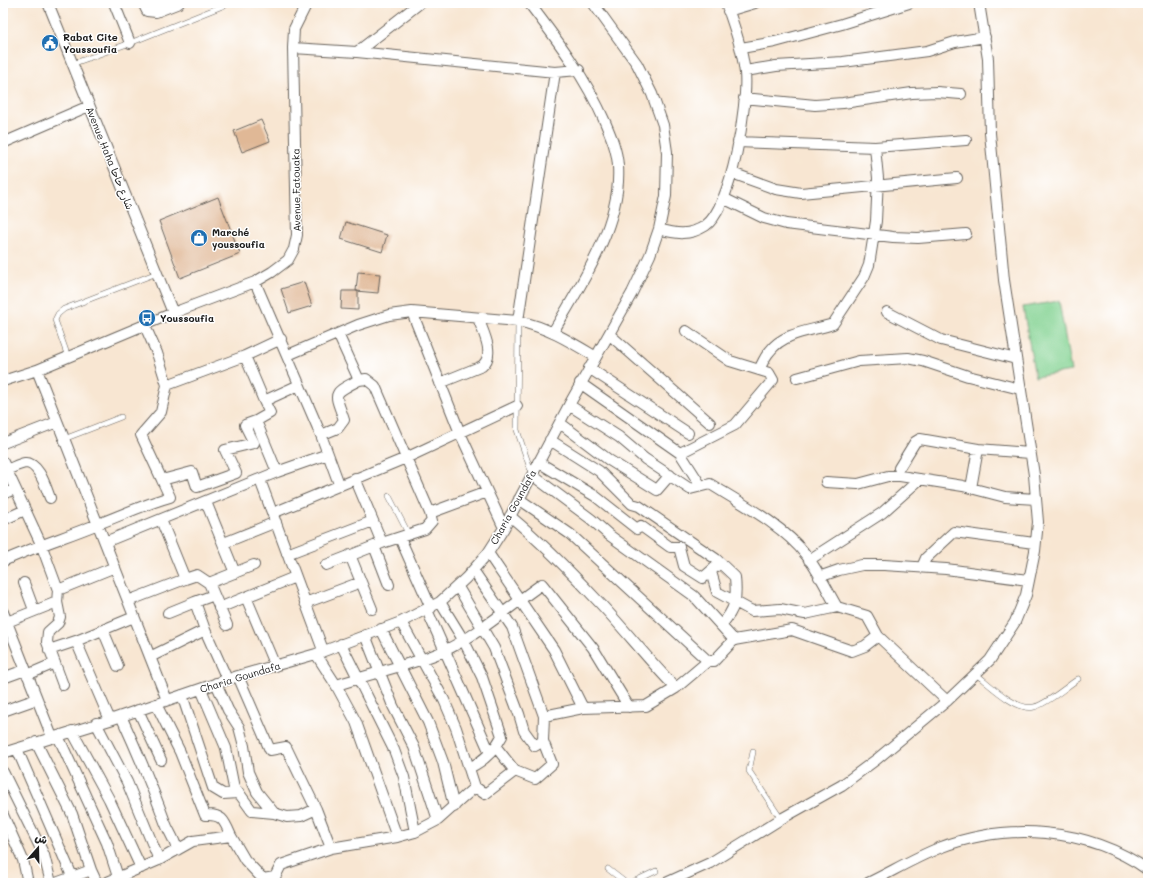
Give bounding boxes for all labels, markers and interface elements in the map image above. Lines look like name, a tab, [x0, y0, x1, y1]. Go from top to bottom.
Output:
place label: Rabat Cite Youssoufia	[63, 30, 118, 56]
public building icon: Rabat Cite Youssoufia	[40, 33, 60, 53]
street label: Avenue Haha شارع حاحا	[82, 104, 137, 212]
street label: Avenue Fatouaka	[288, 148, 304, 232]
place label: Marché youssoufia	[212, 225, 265, 251]
shop icon: Marché youssoufia	[189, 228, 209, 248]
bus stop icon: Youssoufia	[137, 308, 157, 328]
place label: Youssoufia	[160, 311, 214, 325]
street label: Charia Goundafa	[487, 467, 539, 547]
street label: Charia Goundafa	[198, 658, 282, 696]
north arrow	[18, 828, 58, 868]
text: ش	[33, 829, 50, 847]

